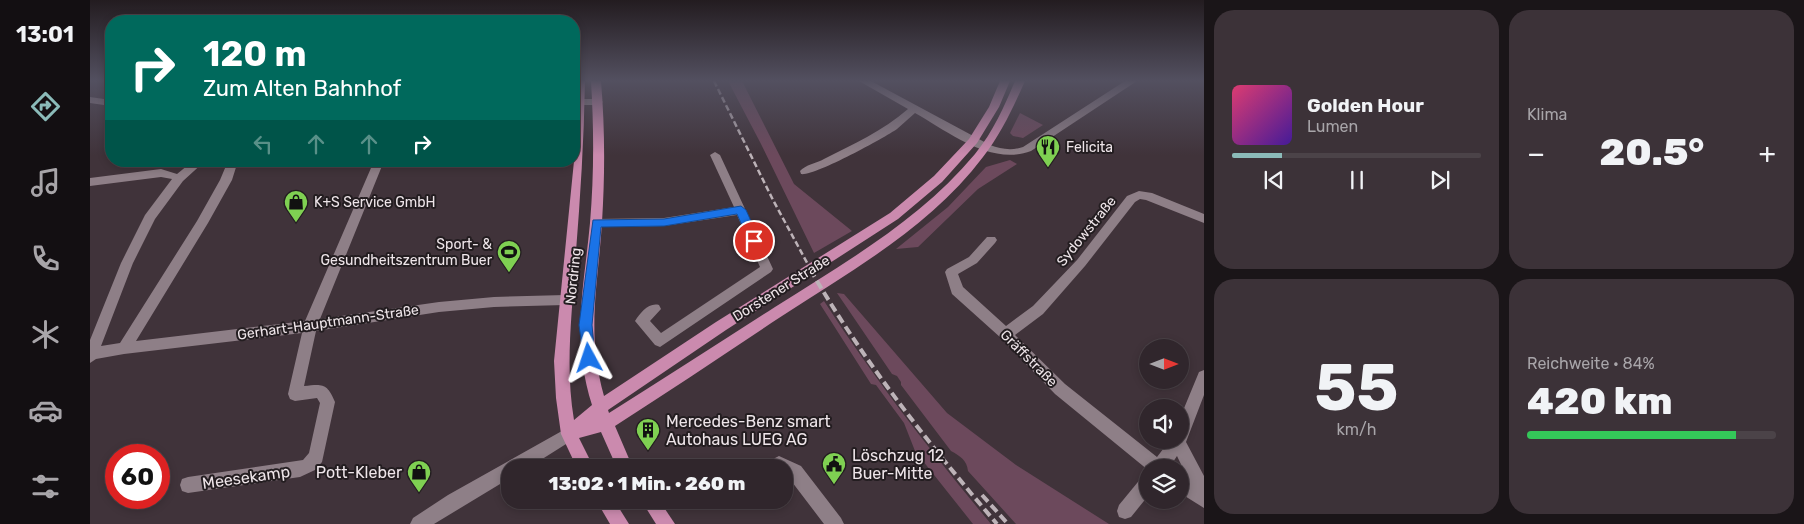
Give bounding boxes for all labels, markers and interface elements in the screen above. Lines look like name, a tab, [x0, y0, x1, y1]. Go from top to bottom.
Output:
text: 13:01	[16, 21, 74, 48]
text: 120 m	[203, 33, 306, 75]
icon: right	[120, 35, 185, 100]
text: Zum Alten Bahnhof	[203, 75, 401, 102]
icon: directions	[28, 89, 63, 124]
text: Golden Hour	[1307, 94, 1424, 117]
text: Klima	[1527, 105, 1567, 124]
text: Lumen	[1307, 117, 1358, 136]
text: 20.5°	[1599, 129, 1704, 175]
icon: left	[249, 130, 277, 158]
icon: ahead	[302, 130, 330, 158]
icon: ahead	[355, 130, 383, 158]
icon: right	[408, 130, 436, 158]
restaurant icon: Felicita	[1035, 134, 1061, 168]
text: −	[1527, 137, 1545, 170]
text: +	[1759, 137, 1776, 170]
place label: Felicita	[1066, 139, 1113, 156]
icon: music	[28, 165, 63, 200]
icon: previous	[1260, 166, 1288, 194]
icon: pause	[1343, 166, 1371, 194]
icon: next	[1426, 166, 1454, 194]
shop icon: K+S Service GmbH	[283, 189, 309, 223]
street label: Sydowstraße	[1053, 193, 1120, 270]
place label: K+S Service GmbH	[314, 194, 436, 211]
pin	[733, 220, 775, 262]
icon: arrive	[740, 227, 768, 255]
place label: Sport- & Gesundheitszentrum Buer	[321, 236, 493, 269]
sports icon: Sport- & Gesundheitszentrum Buer	[496, 239, 522, 273]
icon: phone	[28, 241, 63, 276]
street label: Nordring	[562, 247, 585, 305]
street label: Dorstener Straße	[730, 252, 833, 325]
street label: Gerhart-Hauptmann-Straße	[236, 301, 420, 344]
icon: climate	[28, 317, 63, 352]
street label: Gräffstraße	[997, 326, 1061, 391]
position arrow	[562, 331, 614, 383]
north arrow	[1139, 339, 1189, 389]
map controls	[1139, 339, 1189, 509]
text: 55	[1315, 349, 1398, 426]
text: Reichweite · 84%	[1527, 354, 1655, 373]
text: 420 km	[1527, 378, 1672, 424]
icon: car	[28, 393, 63, 428]
button: sound	[1139, 399, 1189, 449]
place label: Mercedes-Benz smart Autohaus LUEG AG	[666, 412, 830, 449]
building icon: Mercedes-Benz smart Autohaus LUEG AG	[635, 417, 661, 451]
text: km/h	[1337, 420, 1376, 439]
speed limit sign: 60	[105, 444, 170, 509]
place label: Löschzug 12 Buer-Mitte	[852, 446, 944, 483]
public building icon: Löschzug 12 Buer-Mitte	[821, 451, 847, 485]
shop icon: Pott-Kleber	[406, 459, 432, 493]
button: layers	[1139, 459, 1189, 509]
street label: Meesekamp	[201, 462, 291, 493]
place label: Pott-Kleber	[316, 463, 402, 482]
icon: filters	[28, 469, 63, 504]
text: 13:02 · 1 Min. · 260 m	[549, 472, 745, 495]

